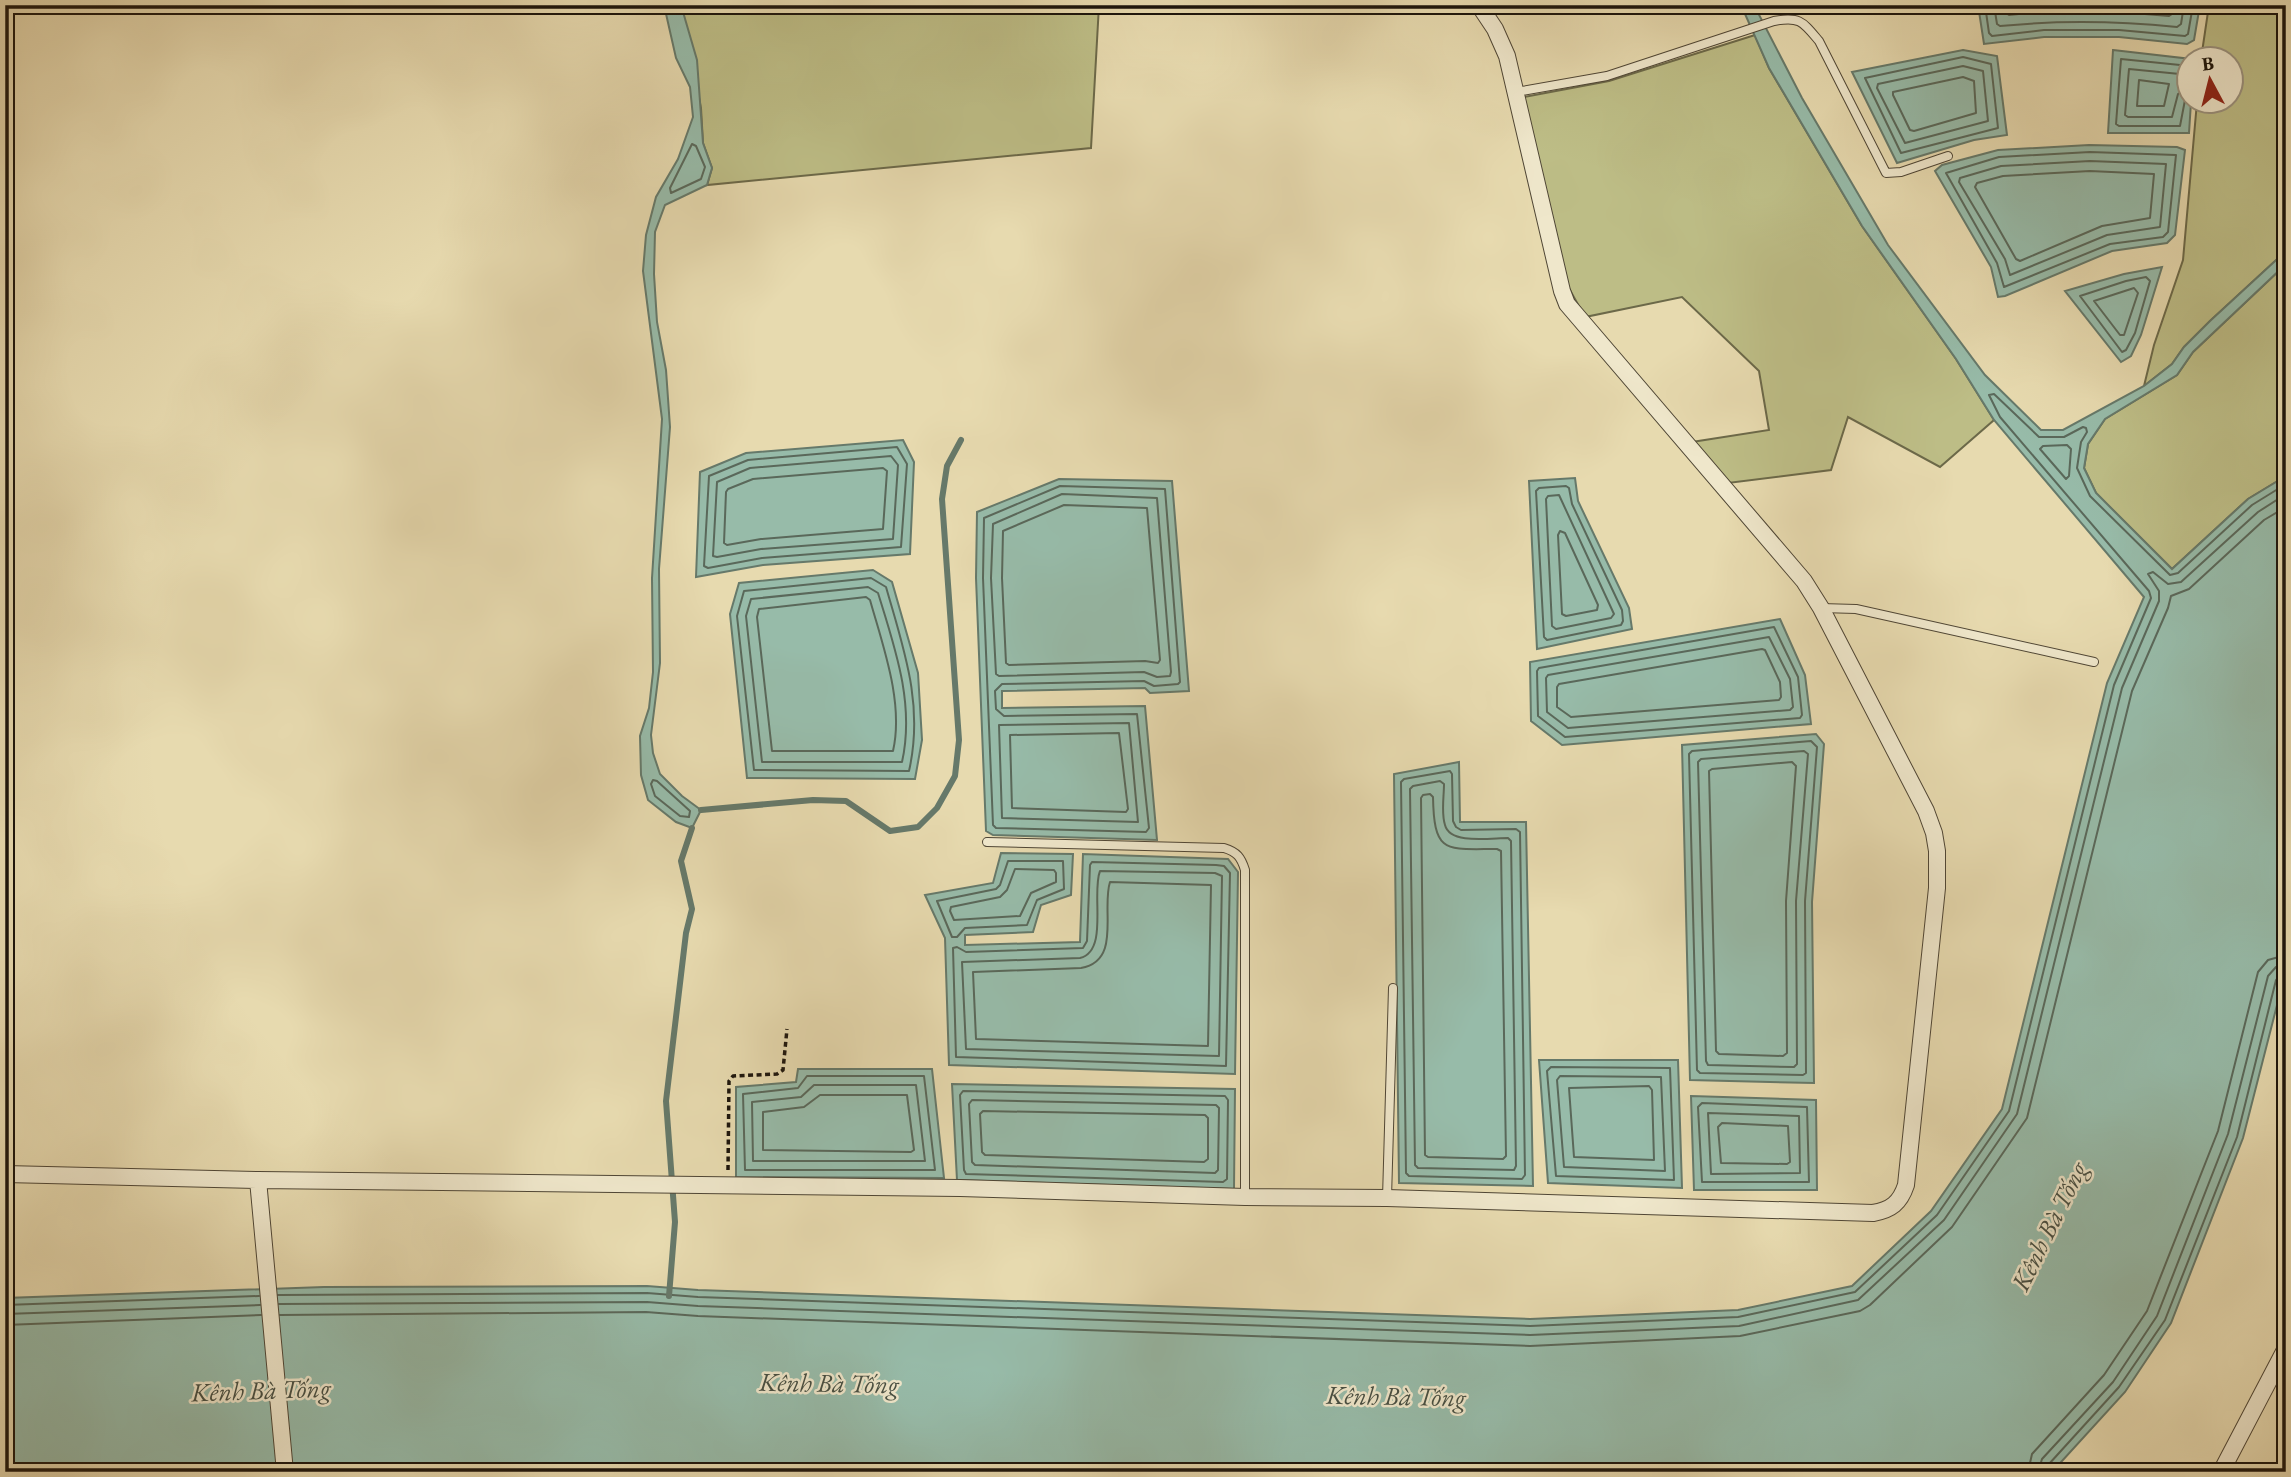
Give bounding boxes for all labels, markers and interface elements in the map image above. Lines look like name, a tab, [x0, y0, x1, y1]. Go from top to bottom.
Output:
north arrow	[2176, 46, 2246, 116]
text: B	[2201, 50, 2216, 77]
water label: Kênh Bà Tống	[2003, 1155, 2095, 1297]
water label: Kênh Bà Tống	[758, 1365, 900, 1401]
water label: Kênh Bà Tống	[190, 1371, 333, 1409]
water label: Kênh Bà Tống	[1325, 1378, 1467, 1414]

